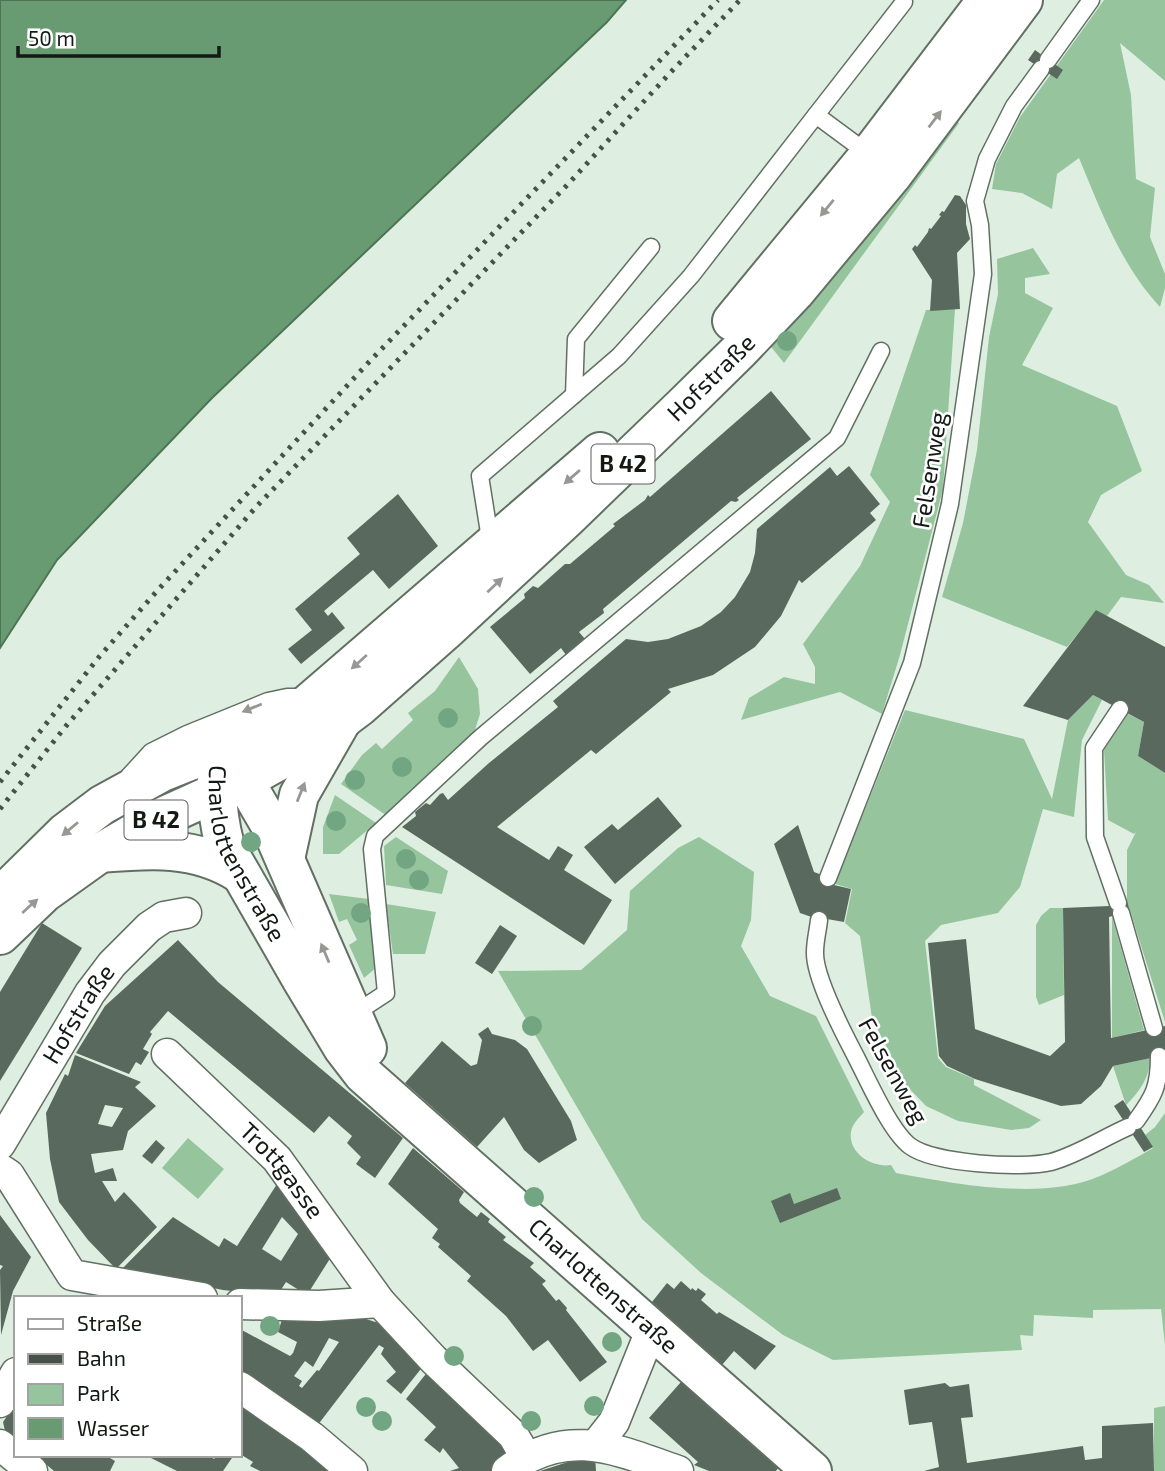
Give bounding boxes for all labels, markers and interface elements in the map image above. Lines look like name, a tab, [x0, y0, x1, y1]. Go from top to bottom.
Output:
scale bar	[18, 14, 219, 58]
text: 50 m	[28, 25, 75, 50]
one-way arrow	[927, 110, 941, 128]
one-way arrow	[819, 199, 834, 217]
street label: Hofstraße	[660, 327, 760, 427]
street label: Felsenweg	[905, 409, 952, 530]
road number: B 42	[592, 445, 654, 484]
one-way arrow	[563, 469, 581, 485]
one-way arrow	[486, 577, 503, 593]
one-way arrow	[350, 654, 367, 670]
one-way arrow	[242, 702, 263, 713]
street label: Charlottenstraße	[204, 765, 293, 946]
one-way arrow	[296, 782, 307, 803]
road number: B 42	[124, 800, 188, 840]
one-way arrow	[62, 821, 79, 836]
one-way arrow	[21, 898, 39, 914]
one-way arrow	[319, 942, 330, 963]
street label: Hofstraße	[35, 958, 120, 1068]
street label: Felsenweg	[853, 1012, 935, 1129]
street label: Trottgasse	[234, 1115, 331, 1224]
street label: Charlottenstraße	[523, 1211, 685, 1359]
legend	[14, 1296, 242, 1457]
text: Straße	[77, 1310, 142, 1335]
text: Bahn	[77, 1345, 126, 1370]
text: Park	[77, 1380, 120, 1405]
text: Wasser	[77, 1415, 150, 1440]

